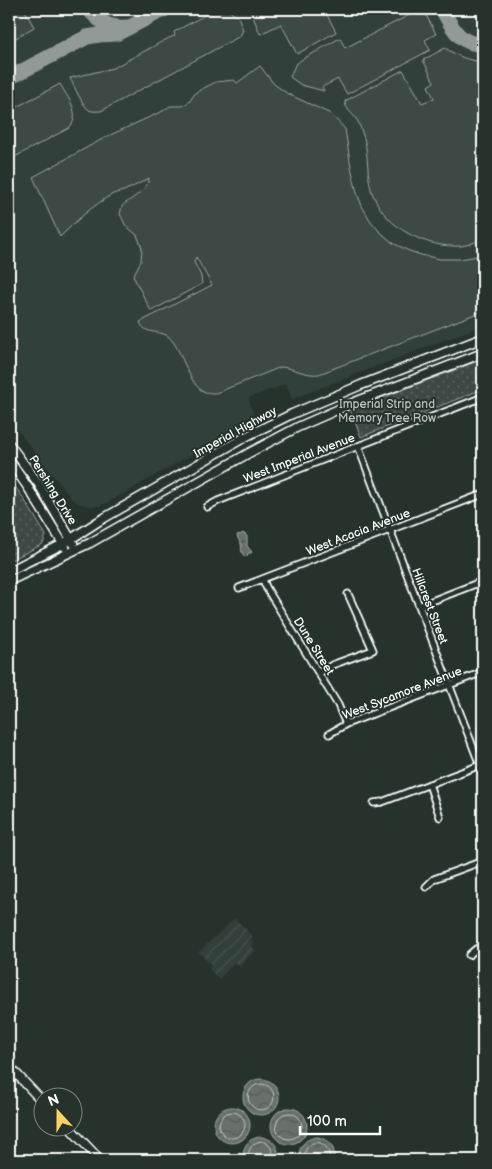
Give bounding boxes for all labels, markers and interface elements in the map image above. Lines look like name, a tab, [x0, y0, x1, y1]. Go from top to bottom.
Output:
park label: Imperial Strip and Memory Tree Row	[338, 397, 436, 426]
street label: Imperial Highway	[191, 403, 280, 461]
street label: West Imperial Avenue	[241, 430, 357, 487]
street label: Pershing Drive	[25, 453, 80, 528]
street label: West Acacia Avenue	[304, 506, 412, 559]
street label: Hillcrest Street	[408, 566, 451, 647]
street label: Dune Street	[290, 615, 337, 678]
street label: West Sycamore Avenue	[340, 664, 464, 723]
north arrow	[32, 1086, 82, 1136]
text: N	[46, 1091, 61, 1110]
scale bar	[300, 1104, 380, 1136]
text: 100 m	[307, 1112, 347, 1131]

